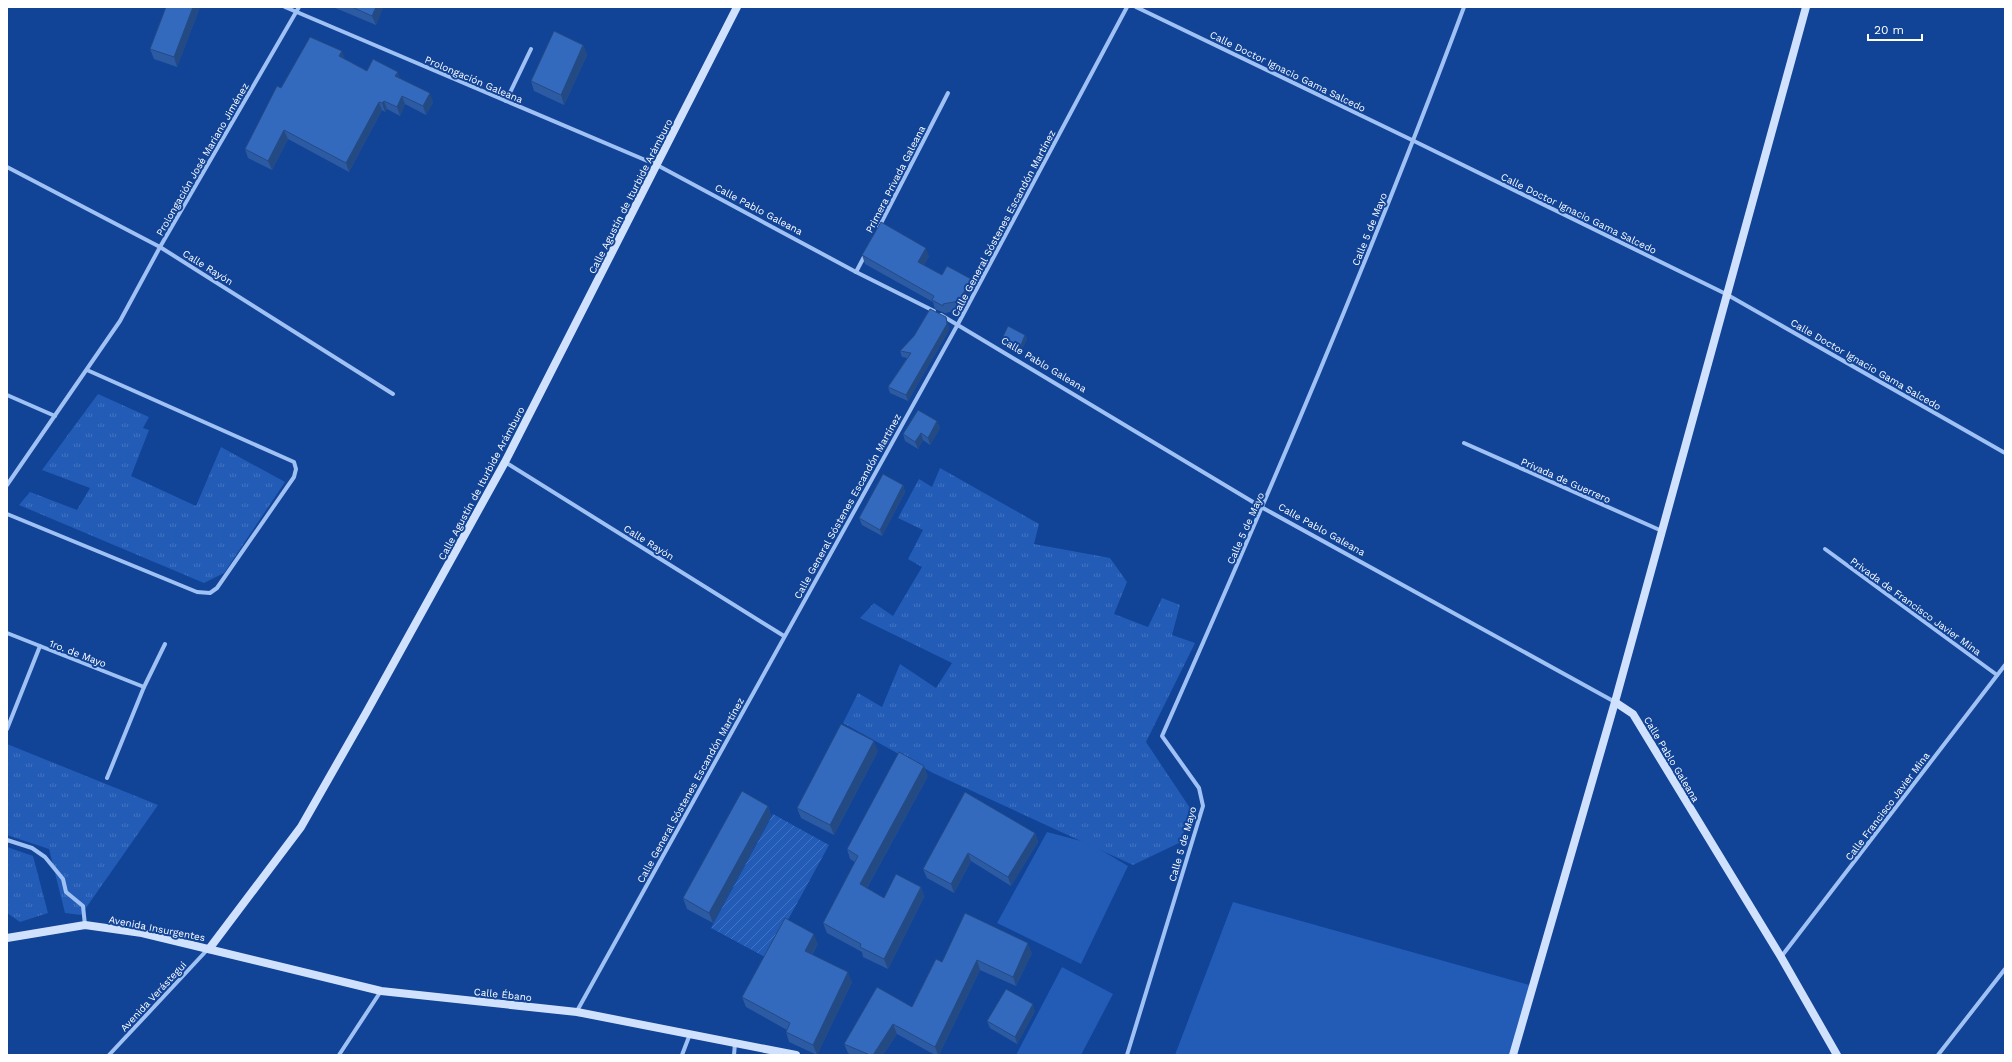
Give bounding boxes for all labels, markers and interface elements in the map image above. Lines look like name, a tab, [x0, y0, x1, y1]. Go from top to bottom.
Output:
scale bar	[1868, 16, 1922, 42]
text: 20 m	[1874, 23, 1904, 37]
street label: Calle Doctor Ignacio Gama Salcedo	[1208, 29, 1367, 114]
street label: Prolongación Galeana	[423, 54, 525, 105]
street label: Prolongación José Mariano Jiménez	[154, 81, 251, 238]
street label: Calle Agustín de Iturbide Arámburo	[586, 117, 674, 275]
street label: Primera Privada Galeana	[864, 123, 927, 235]
street label: Calle General Sóstenes Escandón Martínez	[949, 128, 1058, 318]
street label: Calle Doctor Ignacio Gama Salcedo	[1499, 171, 1658, 256]
street label: Calle Pablo Galeana	[713, 182, 805, 237]
street label: Calle 5 de Mayo	[1350, 191, 1389, 267]
street label: Calle Rayón	[181, 248, 235, 287]
street label: Calle Doctor Ignacio Gama Salcedo	[1789, 317, 1943, 412]
street label: Calle Pablo Galeana	[999, 335, 1089, 394]
street label: Calle Agustín de Iturbide Arámburo	[436, 405, 527, 562]
street label: Calle General Sóstenes Escandón Martínez	[792, 412, 903, 601]
street label: Privada de Guerrero	[1519, 456, 1612, 505]
street label: Calle 5 de Mayo	[1225, 491, 1266, 566]
street label: Calle Pablo Galeana	[1276, 501, 1367, 558]
street label: Calle Rayón	[622, 523, 676, 562]
street label: Privada de Francisco Javier Mina	[1848, 555, 1983, 658]
street label: 1ro. de Mayo	[48, 638, 108, 669]
street label: Calle General Sóstenes Escandón Martínez	[635, 696, 746, 885]
street label: Calle Pablo Galeana	[1642, 715, 1702, 804]
street label: Calle Francisco Javier Mina	[1843, 750, 1932, 863]
street label: Calle 5 de Mayo	[1167, 805, 1198, 883]
street label: Avenida Insurgentes	[108, 914, 206, 943]
street label: Avenida Verástegui	[118, 959, 189, 1034]
street label: Calle Ébano	[473, 986, 533, 1003]

